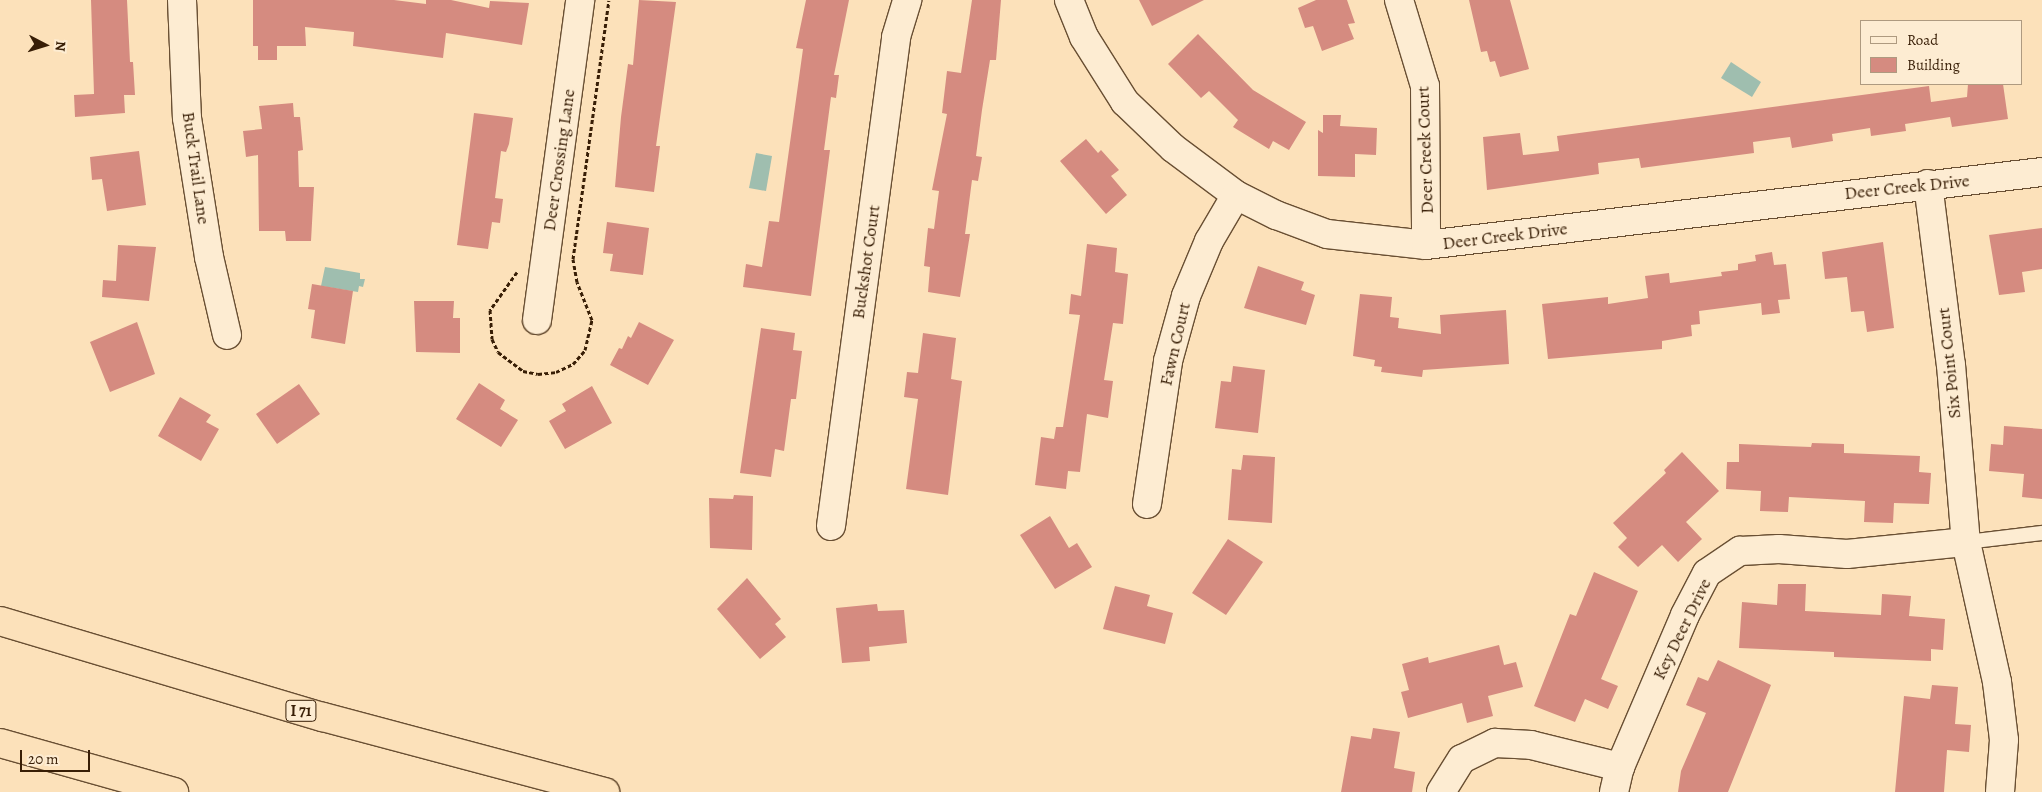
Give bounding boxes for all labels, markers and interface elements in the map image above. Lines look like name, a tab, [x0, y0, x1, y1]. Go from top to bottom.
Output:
north arrow	[20, 20, 70, 70]
legend	[1860, 20, 2022, 85]
text: Road	[1907, 30, 1938, 50]
text: N	[51, 40, 70, 52]
text: Building	[1907, 55, 1960, 75]
street label: Deer Creek Court	[1412, 86, 1438, 214]
street label: Deer Crossing Lane	[538, 88, 580, 232]
street label: Buck Trail Lane	[177, 110, 215, 226]
street label: Deer Creek Drive	[1843, 170, 1971, 204]
street label: Buckshot Court	[847, 204, 885, 320]
street label: Deer Creek Drive	[1441, 218, 1569, 254]
street label: Fawn Court	[1155, 300, 1195, 388]
street label: Six Point Court	[1932, 306, 1966, 420]
street label: Key Deer Drive	[1648, 575, 1716, 683]
road number: I 71	[285, 698, 317, 724]
scale bar	[22, 740, 92, 772]
text: 20 m	[28, 749, 59, 769]

